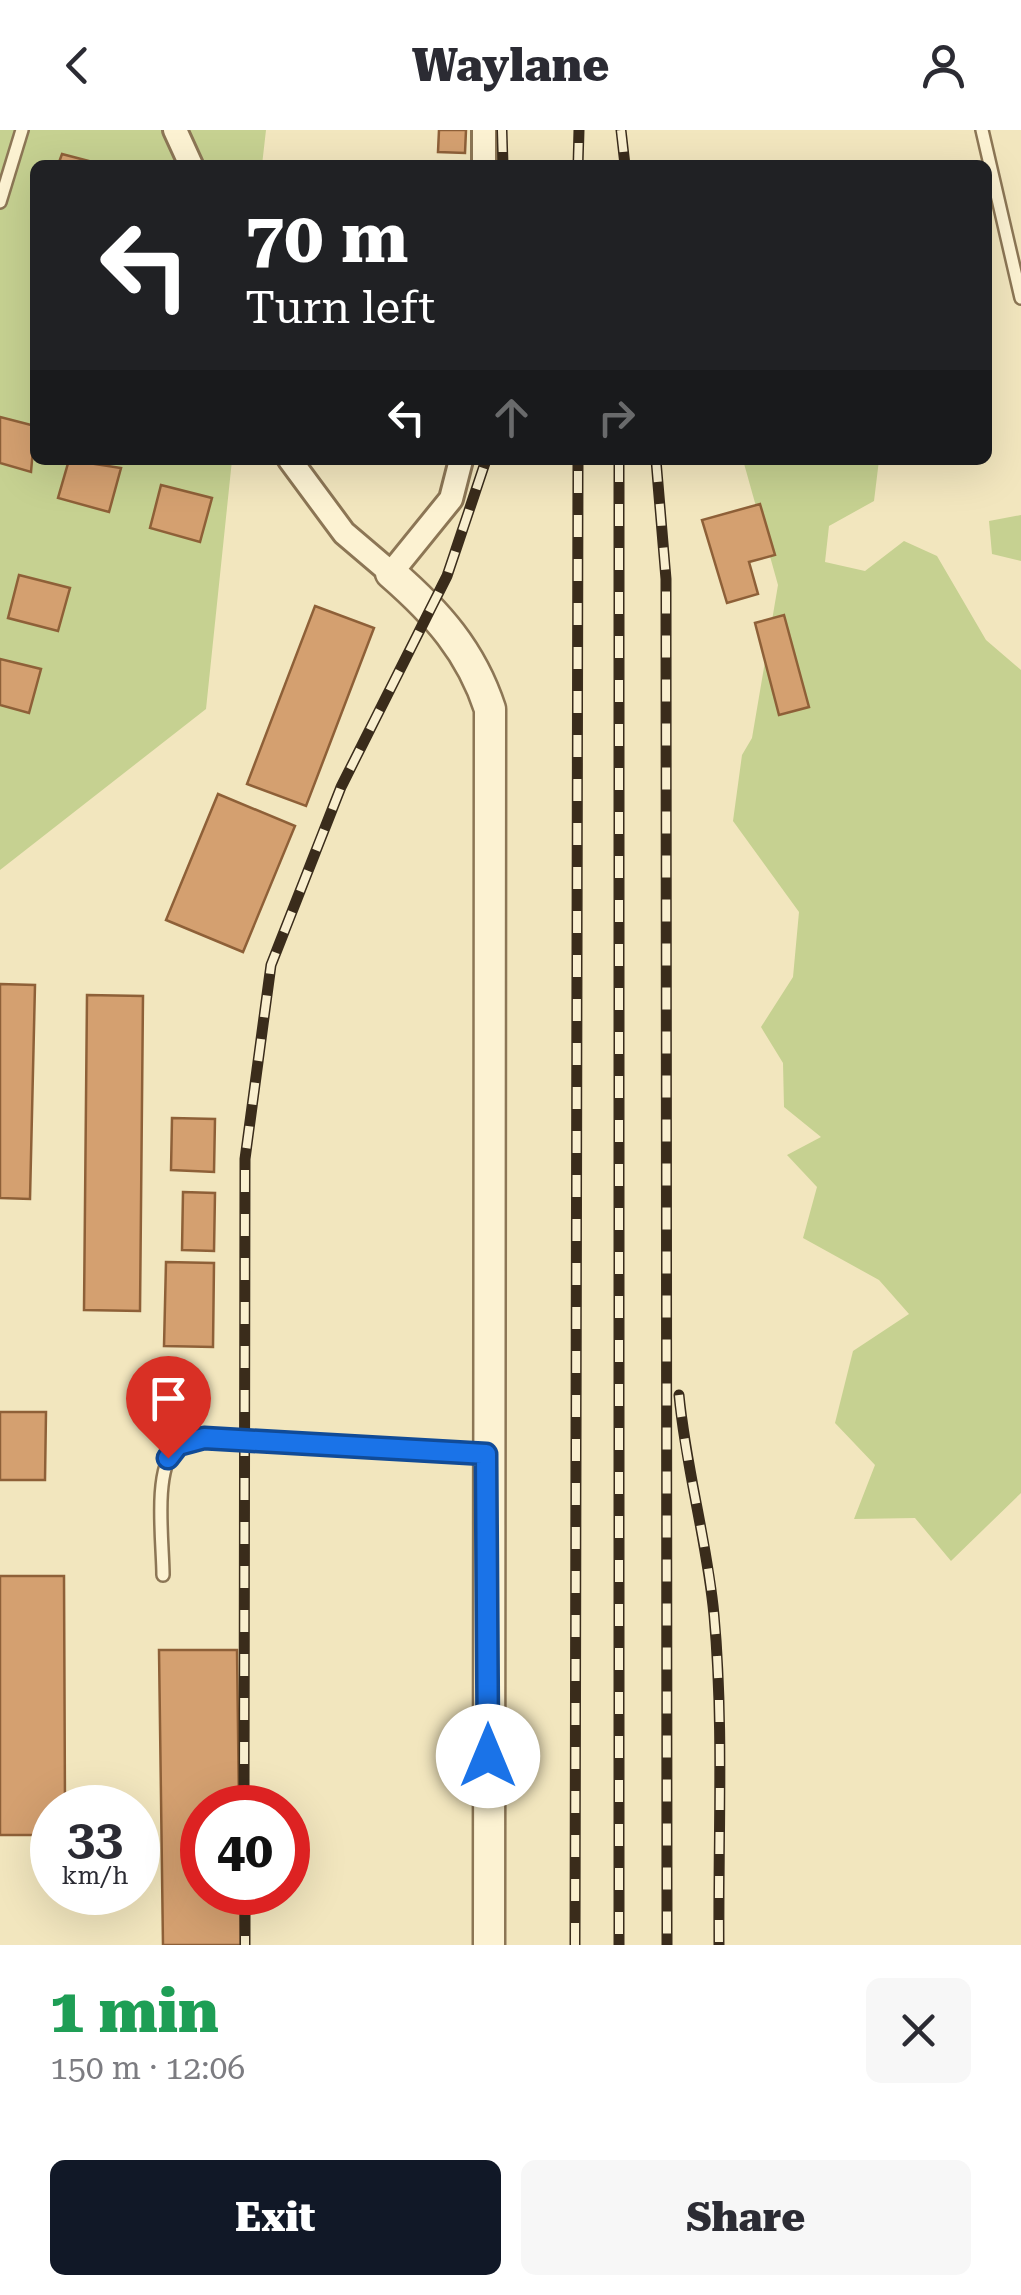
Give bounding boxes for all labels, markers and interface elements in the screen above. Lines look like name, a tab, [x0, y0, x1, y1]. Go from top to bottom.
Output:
icon: back	[50, 38, 105, 93]
icon: person	[916, 38, 971, 93]
text: Waylane	[412, 39, 609, 92]
text: 70 m	[245, 197, 409, 279]
icon: left	[80, 200, 210, 330]
text: Turn left	[245, 281, 435, 334]
icon: left	[379, 390, 434, 445]
icon: ahead	[484, 390, 539, 445]
icon: right	[589, 390, 644, 445]
pin	[126, 1356, 211, 1459]
icon: arrive	[141, 1371, 196, 1426]
position arrow	[436, 1704, 540, 1808]
speed limit sign: 40	[180, 1785, 310, 1915]
text: 33	[67, 1809, 123, 1867]
text: km/h	[62, 1861, 128, 1890]
text: 1 min	[50, 1976, 219, 2047]
button: close	[866, 1978, 971, 2083]
text: 150 m · 12:06	[50, 2049, 245, 2087]
button: Exit	[50, 2160, 501, 2275]
button: Share	[521, 2160, 971, 2275]

